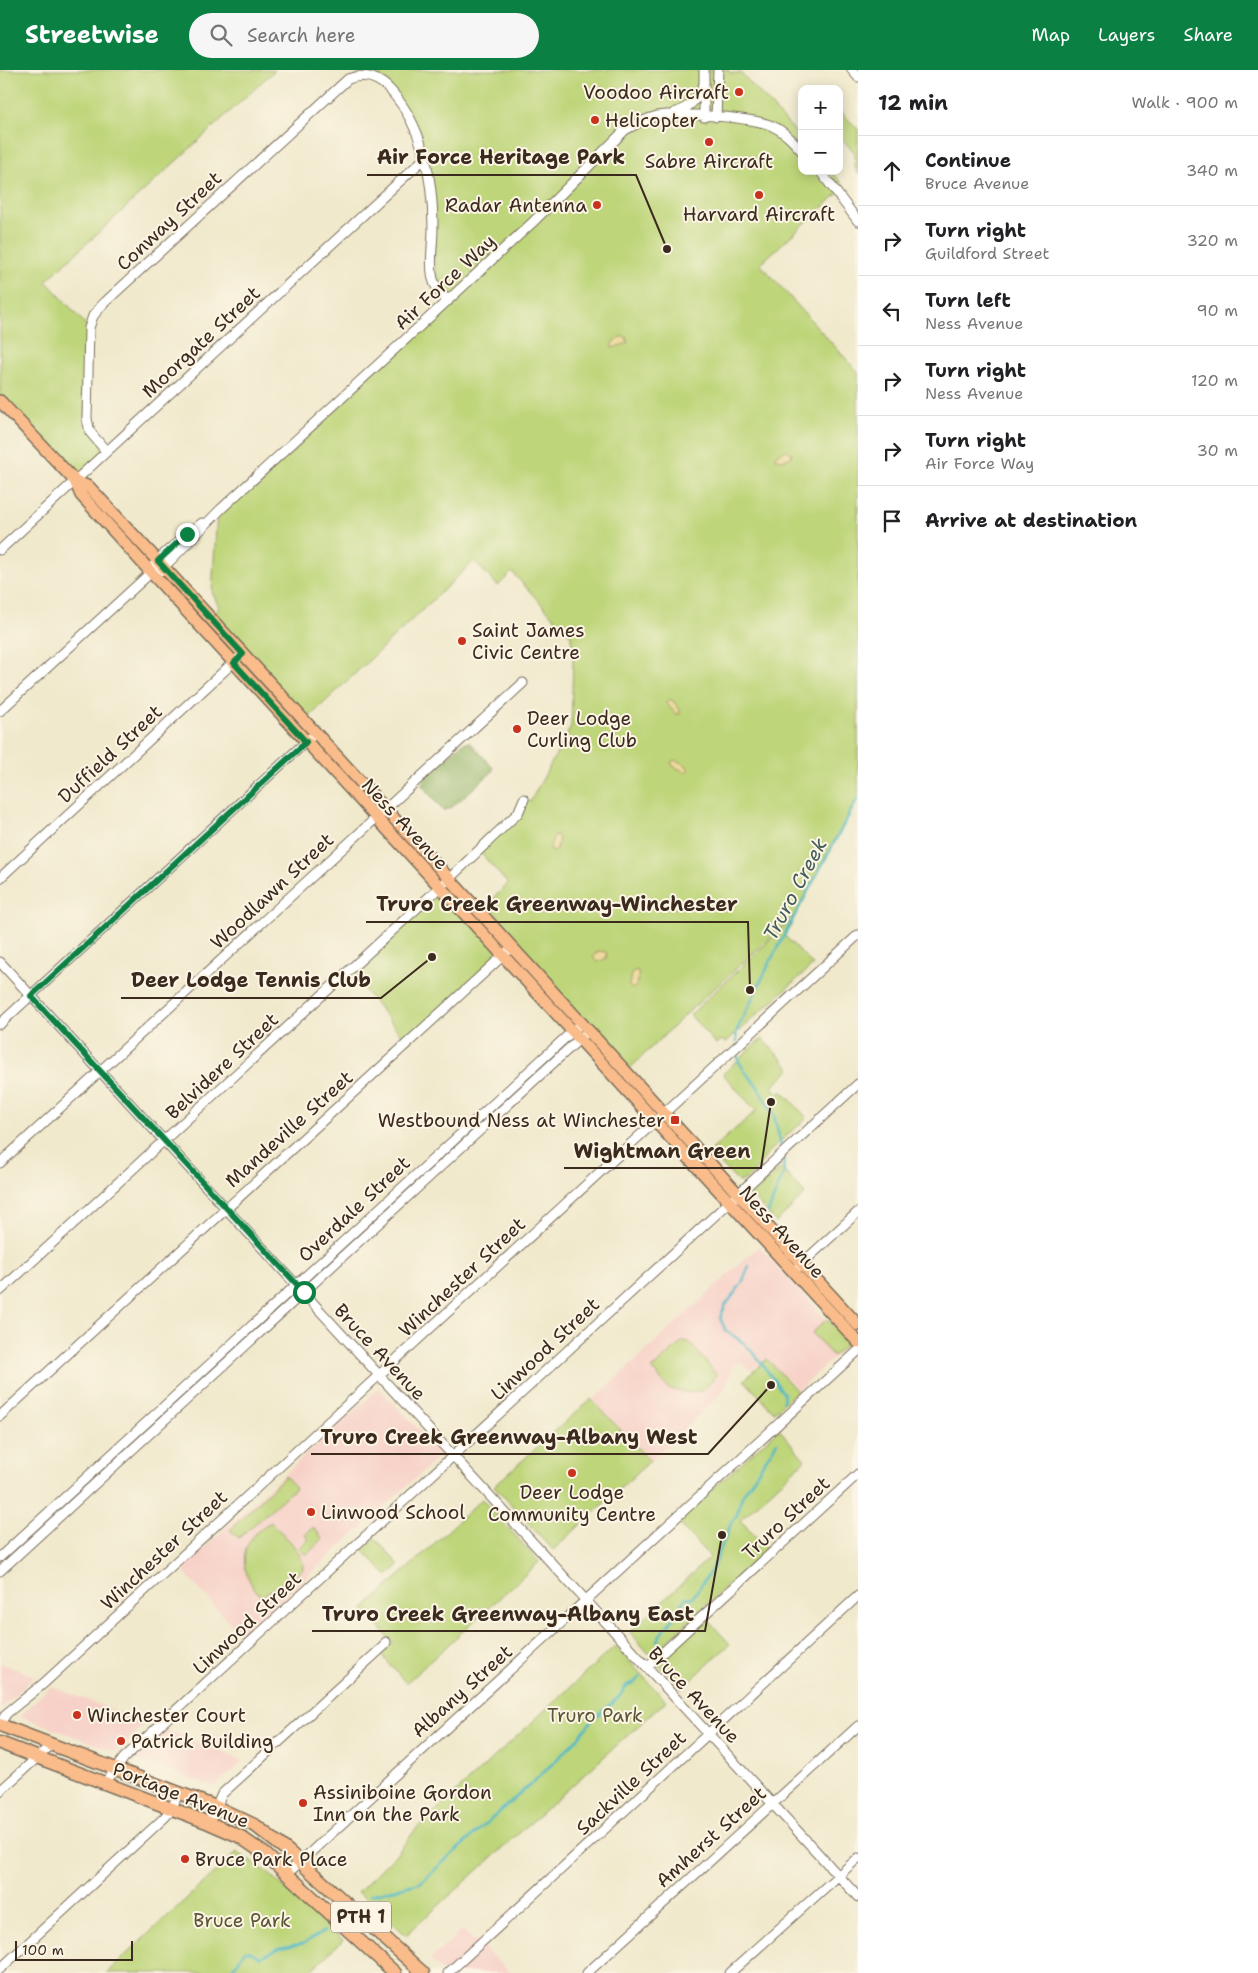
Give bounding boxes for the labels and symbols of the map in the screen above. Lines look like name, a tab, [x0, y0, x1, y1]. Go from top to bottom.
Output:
place label: Voodoo Aircraft	[583, 80, 729, 105]
marker: Voodoo Aircraft	[733, 86, 745, 98]
place label: Helicopter	[605, 108, 698, 133]
marker: Helicopter	[589, 114, 601, 126]
marker: Sabre Aircraft	[703, 136, 715, 148]
callout: Air Force Heritage Park	[367, 140, 636, 175]
text: Air Force Heritage Park	[377, 144, 625, 170]
place label: Sabre Aircraft	[645, 149, 773, 174]
street label: Conway Street	[111, 166, 227, 276]
marker: Harvard Aircraft	[753, 189, 765, 201]
place label: Radar Antenna	[445, 193, 587, 218]
marker: Radar Antenna	[591, 199, 603, 211]
place label: Harvard Aircraft	[683, 202, 835, 227]
street label: Air Force Way	[389, 229, 501, 335]
street label: Moorgate Street	[136, 281, 266, 403]
route end	[176, 523, 199, 546]
place label: Saint James Civic Centre	[472, 618, 585, 665]
marker: Saint James Civic Centre	[456, 635, 468, 647]
street label: Duffield Street	[53, 699, 167, 809]
place label: Deer Lodge Curling Club	[527, 706, 637, 753]
marker: Deer Lodge Curling Club	[511, 723, 523, 735]
street label: Ness Avenue	[356, 773, 454, 875]
street label: Woodlawn Street	[205, 827, 339, 955]
water label: Truro Creek	[757, 833, 833, 945]
callout: Truro Creek Greenway-Winchester	[366, 887, 748, 922]
text: Truro Creek Greenway-Winchester	[376, 891, 738, 917]
callout: Deer Lodge Tennis Club	[121, 963, 381, 998]
text: Deer Lodge Tennis Club	[131, 967, 371, 993]
street label: Belvidere Street	[160, 1007, 284, 1125]
street label: Mandeville Street	[220, 1065, 358, 1193]
place label: Westbound Ness at Winchester	[378, 1108, 665, 1133]
marker: Westbound Ness at Winchester	[669, 1114, 681, 1126]
callout: Wightman Green	[564, 1133, 761, 1168]
text: Wightman Green	[574, 1138, 751, 1164]
street label: Overdale Street	[293, 1151, 415, 1267]
street label: Ness Avenue	[734, 1180, 830, 1284]
street label: Winchester Street	[393, 1212, 531, 1342]
route start	[293, 1281, 316, 1304]
street label: Linwood Street	[485, 1292, 605, 1406]
street label: Bruce Avenue	[329, 1298, 431, 1406]
callout: Truro Creek Greenway-Albany West	[311, 1419, 708, 1454]
text: Truro Creek Greenway-Albany West	[321, 1424, 698, 1450]
marker: Deer Lodge Community Centre	[566, 1467, 578, 1479]
street label: Truro Street	[737, 1471, 835, 1565]
place label: Deer Lodge Community Centre	[488, 1480, 656, 1527]
street label: Winchester Street	[95, 1485, 233, 1615]
place label: Linwood School	[321, 1500, 465, 1525]
marker: Linwood School	[305, 1506, 317, 1518]
street label: Linwood Street	[187, 1566, 307, 1680]
callout: Truro Creek Greenway-Albany East	[312, 1596, 705, 1631]
text: Truro Creek Greenway-Albany East	[322, 1601, 695, 1627]
street label: Albany Street	[406, 1639, 518, 1743]
street label: Bruce Avenue	[643, 1641, 745, 1749]
place label: Winchester Court	[87, 1703, 246, 1728]
park label: Truro Park	[547, 1703, 643, 1728]
marker: Winchester Court	[71, 1709, 83, 1721]
street label: Sackville Street	[571, 1726, 691, 1840]
place label: Patrick Building	[131, 1729, 274, 1754]
marker: Patrick Building	[115, 1735, 127, 1747]
street label: Portage Avenue	[109, 1756, 253, 1834]
place label: Assiniboine Gordon Inn on the Park	[313, 1780, 492, 1827]
street label: Amherst Street	[651, 1781, 771, 1893]
marker: Assiniboine Gordon Inn on the Park	[297, 1797, 309, 1809]
place label: Bruce Park Place	[195, 1847, 348, 1872]
marker: Bruce Park Place	[179, 1853, 191, 1865]
road number: PTH 1	[331, 1901, 391, 1932]
park label: Bruce Park	[193, 1908, 291, 1933]
scale bar	[15, 1938, 132, 1961]

